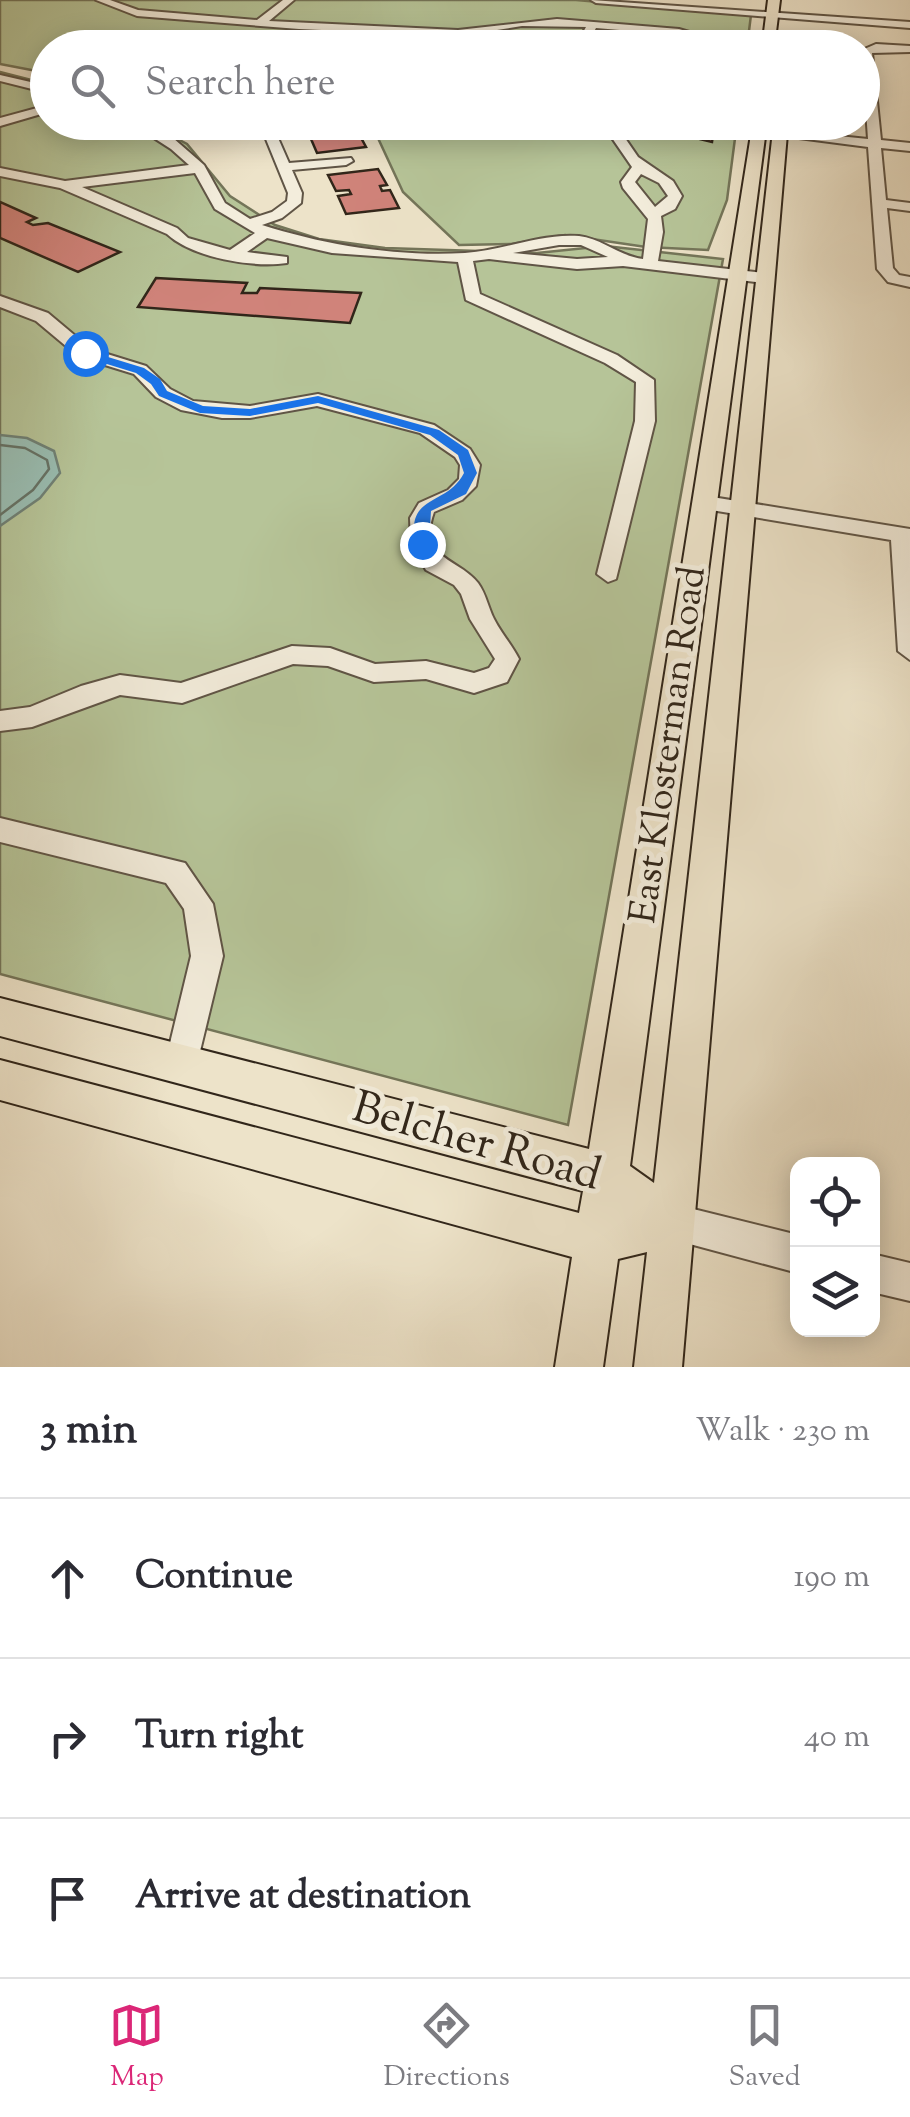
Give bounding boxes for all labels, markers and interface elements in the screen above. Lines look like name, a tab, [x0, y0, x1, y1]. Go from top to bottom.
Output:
search box	[30, 30, 880, 140]
icon: search	[65, 58, 120, 113]
text: Search here	[145, 58, 336, 112]
route start	[63, 331, 109, 377]
route end	[400, 522, 446, 568]
street label: East Klosterman Road	[618, 563, 722, 927]
street label: Belcher Road	[344, 1077, 608, 1211]
map controls	[790, 1157, 880, 1337]
button: locate	[790, 1157, 880, 1247]
button: layers	[790, 1247, 880, 1337]
text: 3 min	[40, 1402, 137, 1462]
text: Walk · 230 m	[695, 1409, 870, 1455]
icon: ahead	[40, 1551, 95, 1606]
text: Continue	[135, 1551, 293, 1605]
text: 190 m	[794, 1555, 870, 1601]
icon: right	[40, 1711, 95, 1766]
text: Turn right	[135, 1711, 303, 1765]
text: 40 m	[804, 1715, 870, 1761]
icon: arrive	[40, 1871, 95, 1926]
text: Arrive at destination	[135, 1871, 471, 1925]
tab: Map	[109, 1998, 164, 2098]
tab: Directions	[383, 1998, 510, 2098]
tab: Saved	[729, 1998, 801, 2098]

